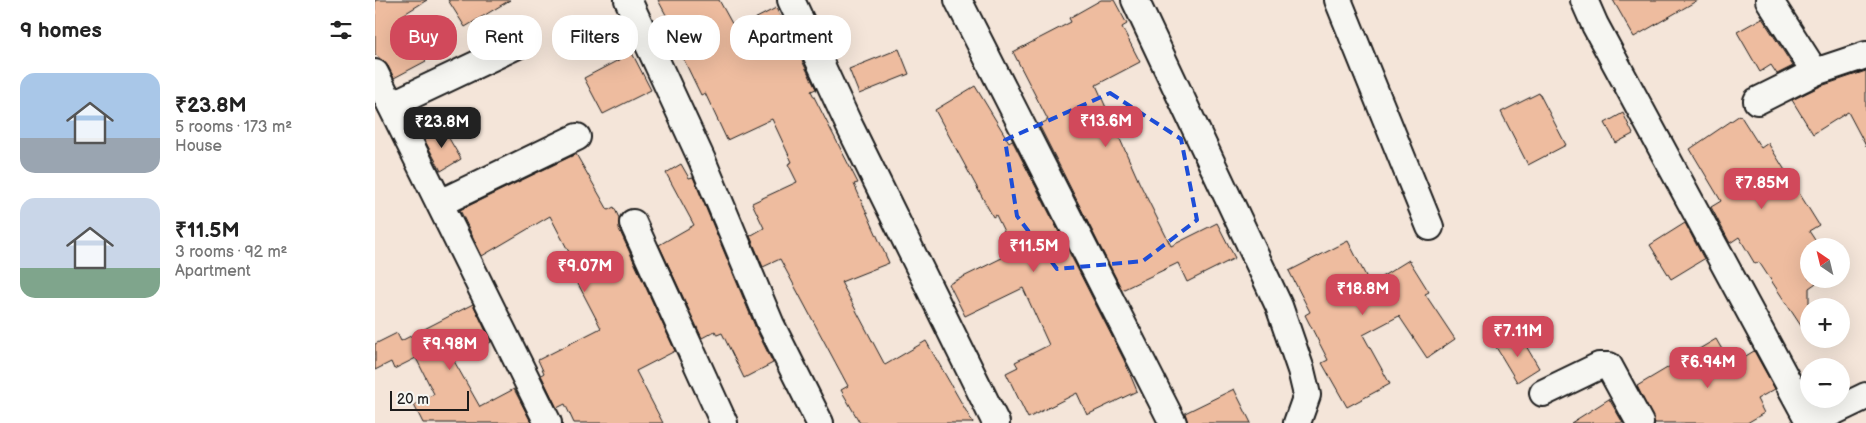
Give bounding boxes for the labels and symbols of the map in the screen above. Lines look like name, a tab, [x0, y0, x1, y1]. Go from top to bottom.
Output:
pin: ₹23.8M	[401, 106, 483, 149]
pin: ₹13.6M	[1065, 106, 1147, 148]
pin: ₹7.85M	[1721, 168, 1803, 210]
pin: ₹11.5M	[993, 230, 1075, 273]
north arrow	[1800, 238, 1850, 288]
pin: ₹9.07M	[544, 250, 626, 293]
pin: ₹18.8M	[1322, 274, 1404, 316]
pin: ₹7.11M	[1477, 316, 1559, 358]
pin: ₹9.98M	[409, 328, 491, 371]
pin: ₹6.94M	[1667, 346, 1749, 389]
scale bar	[390, 388, 469, 411]

